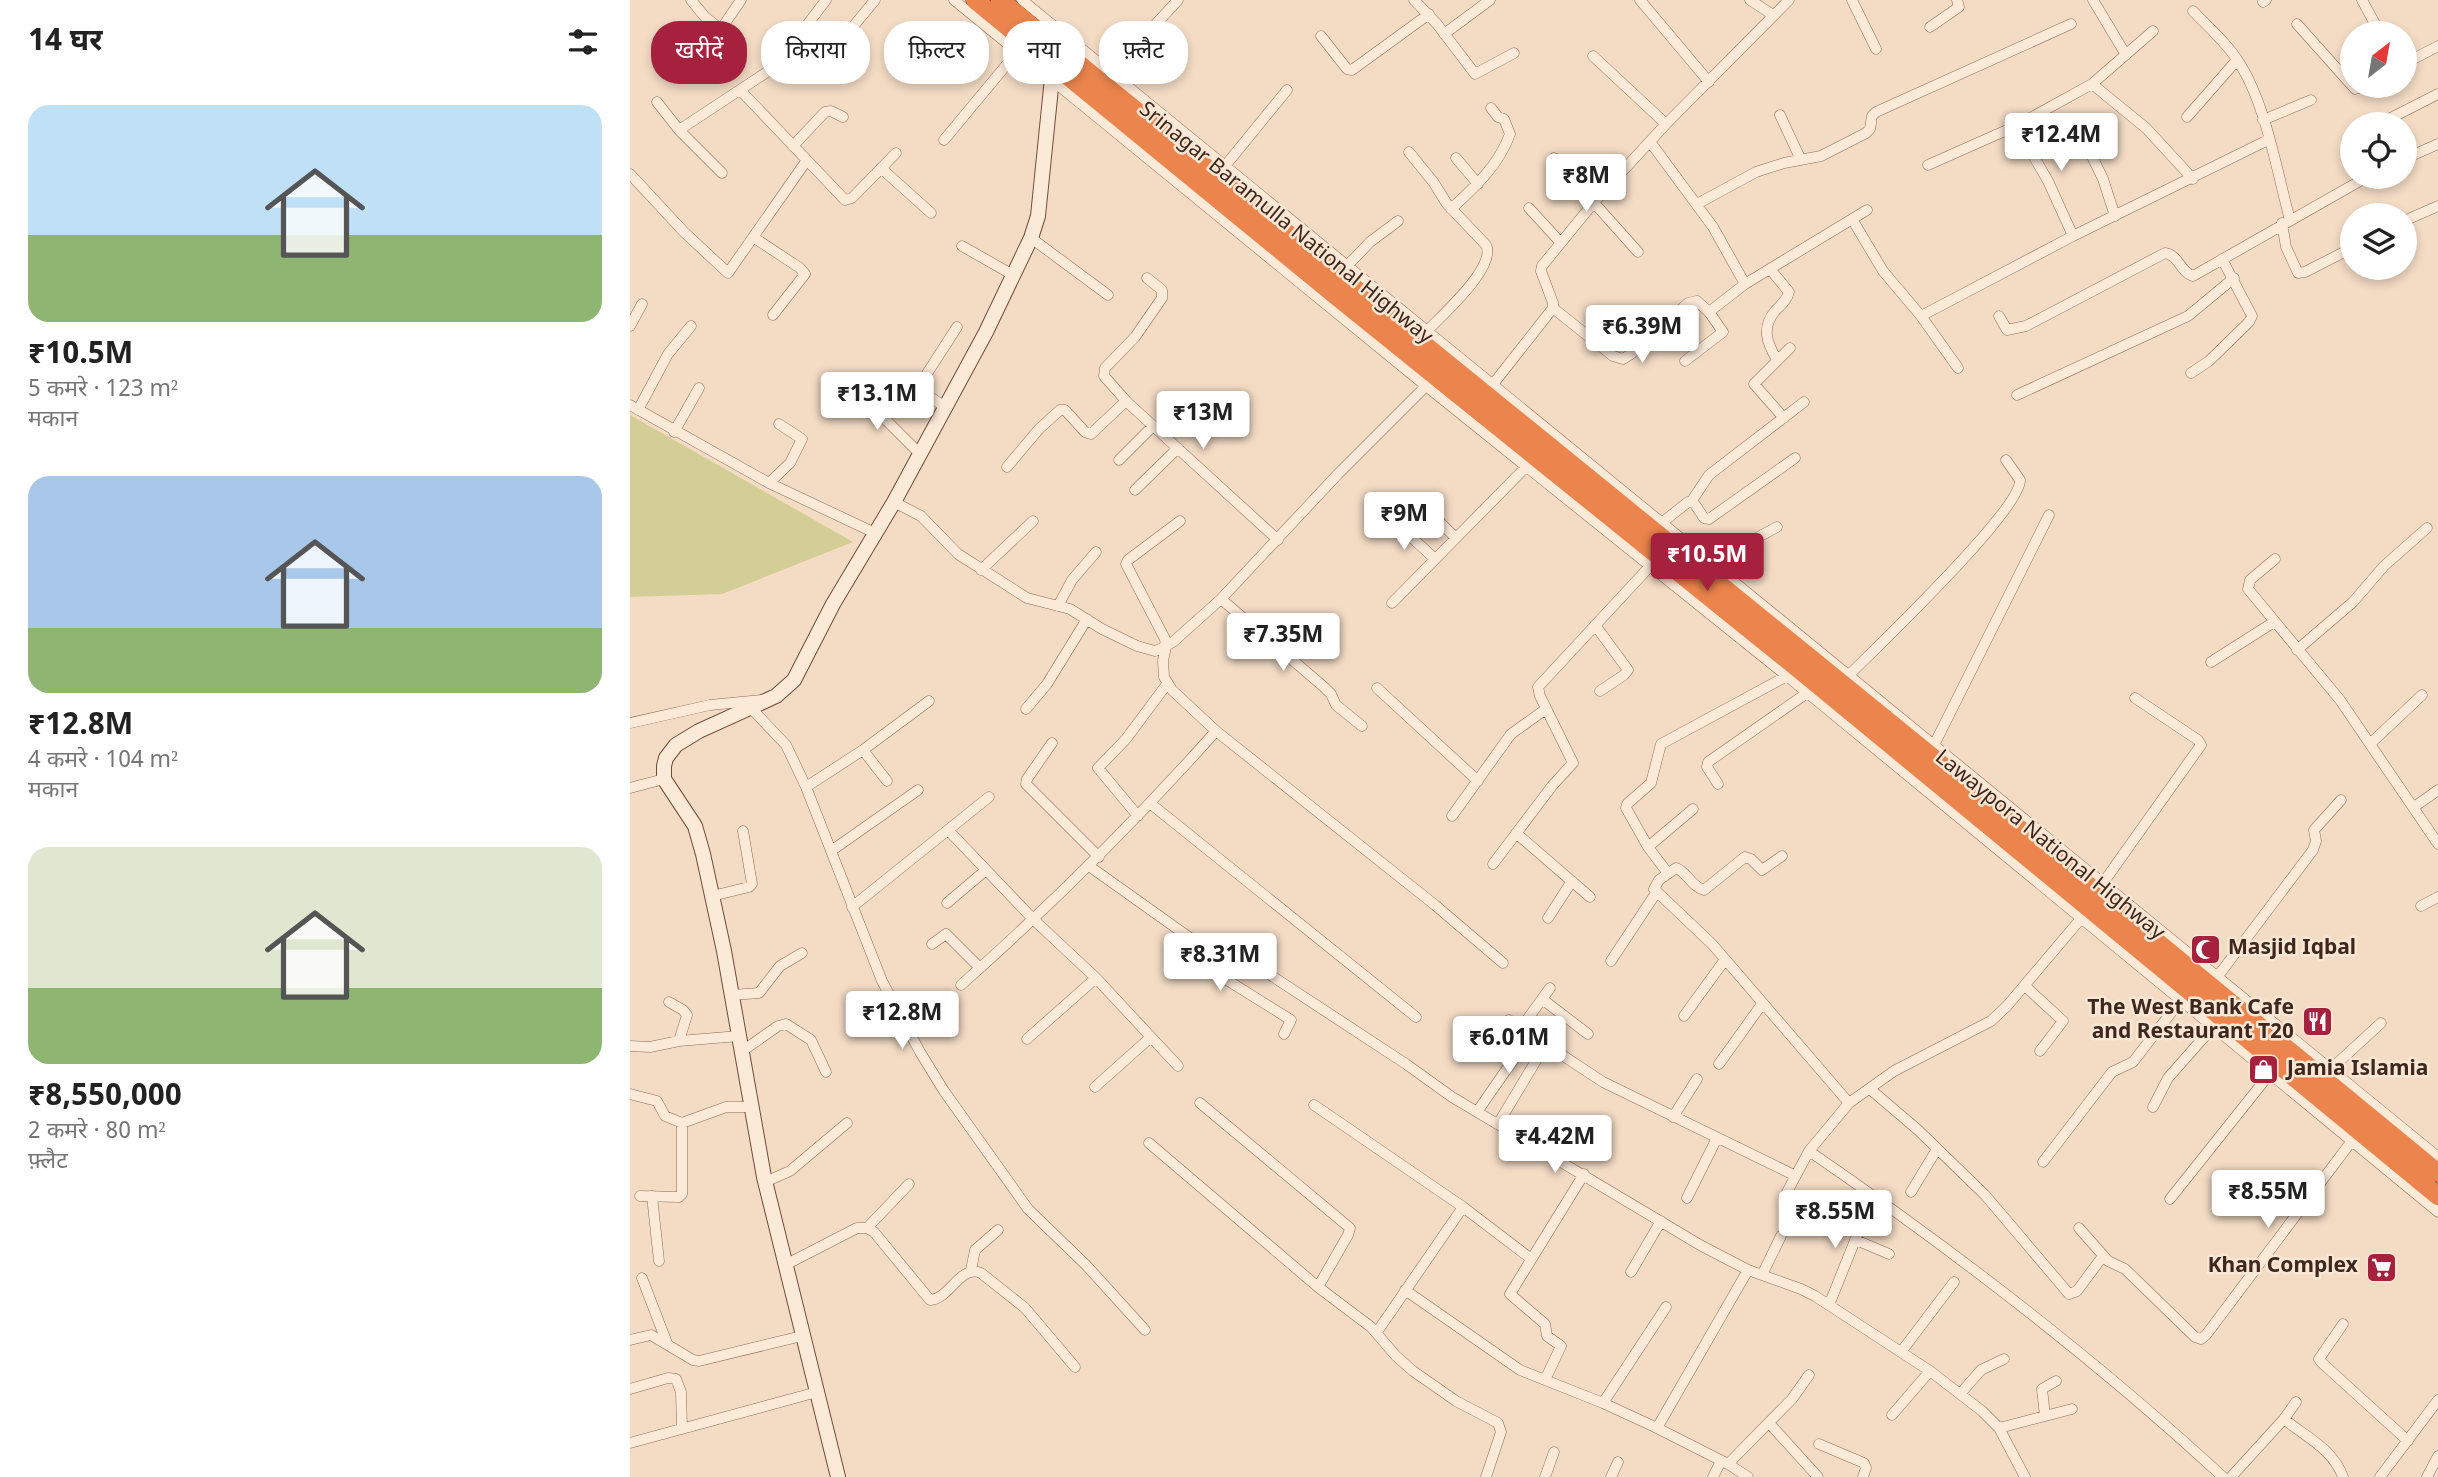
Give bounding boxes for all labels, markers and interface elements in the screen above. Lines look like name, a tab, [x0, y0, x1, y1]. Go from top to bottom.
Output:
chip: खरीदें	[651, 21, 747, 84]
chip: किराया	[761, 21, 870, 84]
chip: फ़िल्टर	[884, 21, 989, 84]
chip: नया	[1003, 21, 1085, 84]
chip: फ़्लैट	[1099, 21, 1188, 84]
north arrow	[2340, 21, 2417, 98]
map controls	[2340, 21, 2417, 280]
text: 14 घर	[28, 23, 103, 62]
icon: filters	[564, 23, 602, 61]
street label: Srinagar Baramulla National Highway	[1132, 97, 1438, 352]
button: locate	[2340, 112, 2417, 189]
pin: ₹12.4M	[2004, 114, 2118, 173]
text: ₹12.4M	[2021, 121, 2101, 151]
icon: home	[252, 150, 378, 276]
pin: ₹8M	[1552, 154, 1620, 214]
text: ₹8M	[1562, 162, 1610, 192]
button: layers	[2340, 203, 2417, 280]
pin: ₹6.39M	[1585, 306, 1699, 365]
text: ₹6.39M	[1602, 313, 1682, 343]
text: ₹10.5M	[28, 336, 133, 375]
pin: ₹13.1M	[820, 372, 934, 432]
text: 5 कमरे · 123 m²	[28, 375, 178, 405]
text: ₹13.1M	[837, 380, 917, 410]
pin: ₹13M	[1162, 392, 1244, 451]
text: ₹13M	[1173, 399, 1233, 429]
text: मकान	[28, 405, 78, 435]
pin: ₹9M	[1370, 492, 1438, 552]
text: ₹9M	[1380, 500, 1428, 530]
icon: home	[252, 521, 378, 647]
pin: ₹10.5M	[1650, 534, 1764, 593]
text: ₹10.5M	[1667, 541, 1747, 571]
pin: ₹7.35M	[1226, 614, 1340, 673]
text: ₹7.35M	[1243, 621, 1323, 651]
text: ₹12.8M	[28, 707, 133, 746]
street label: Lawaypora National Highway	[1928, 745, 2170, 948]
text: 4 कमरे · 104 m²	[28, 746, 178, 776]
text: मकान	[28, 776, 78, 806]
icon: home	[252, 892, 378, 1018]
mosque icon: Masjid Iqbal	[2188, 932, 2222, 966]
pin: ₹8.31M	[1163, 934, 1277, 993]
place label: Masjid Iqbal	[2228, 935, 2356, 963]
text: ₹8.31M	[1180, 941, 1260, 971]
pin: ₹12.8M	[845, 992, 959, 1051]
place label: The West Bank Cafe and Restaurant T20	[2087, 995, 2294, 1047]
text: ₹12.8M	[862, 999, 942, 1029]
restaurant icon: The West Bank Cafe and Restaurant T20	[2300, 1004, 2334, 1038]
pin: ₹6.01M	[1452, 1016, 1566, 1076]
text: ₹6.01M	[1469, 1024, 1549, 1054]
shop icon: Jamia Islamia	[2247, 1053, 2281, 1087]
place label: Jamia Islamia	[2285, 1056, 2428, 1084]
text: ₹8,550,000	[28, 1078, 182, 1117]
pin: ₹4.42M	[1498, 1116, 1612, 1175]
text: 2 कमरे · 80 m²	[28, 1117, 165, 1147]
text: ₹4.42M	[1515, 1123, 1595, 1153]
text: फ़्लैट	[28, 1147, 68, 1177]
pin: ₹8.55M	[2211, 1170, 2325, 1230]
text: ₹8.55M	[2228, 1178, 2308, 1208]
pin: ₹8.55M	[1778, 1190, 1892, 1250]
text: ₹8.55M	[1795, 1198, 1875, 1228]
supermarket icon: Khan Complex	[2364, 1250, 2398, 1284]
place label: Khan Complex	[2208, 1253, 2359, 1281]

